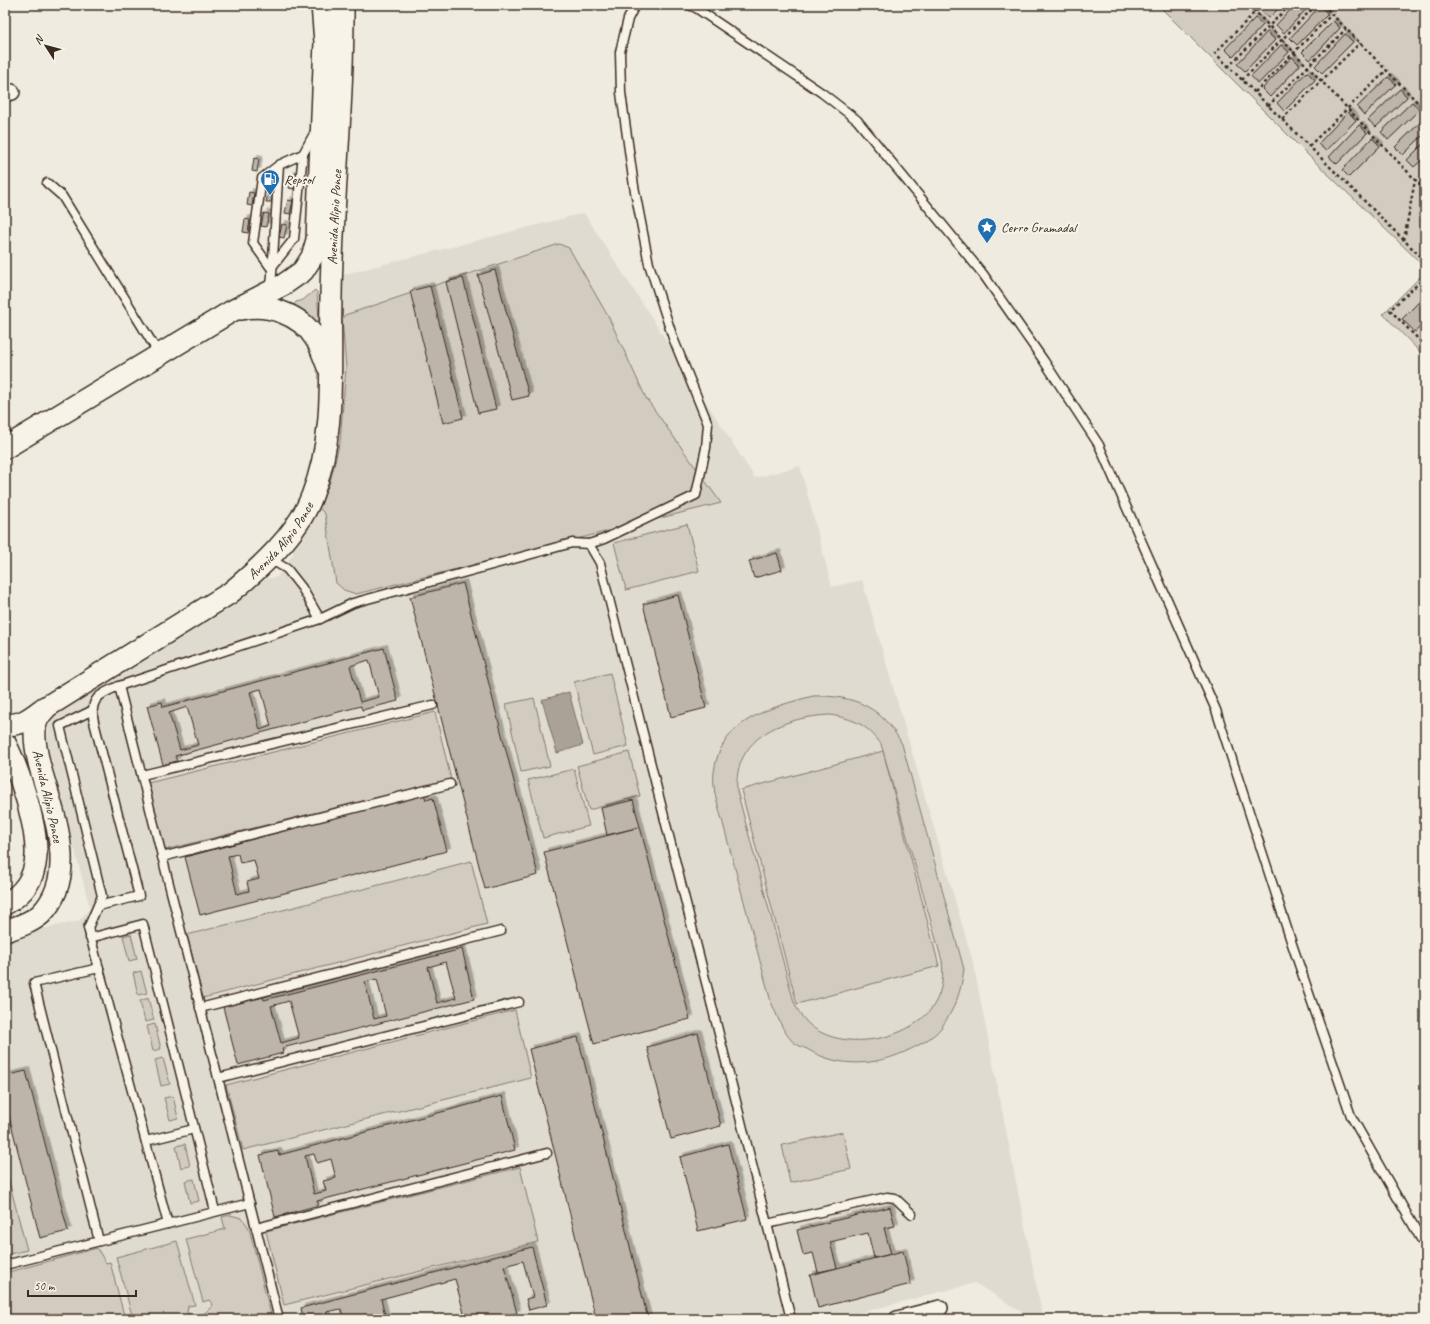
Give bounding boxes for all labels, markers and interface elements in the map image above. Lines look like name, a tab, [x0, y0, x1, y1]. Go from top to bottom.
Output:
north arrow	[26, 26, 66, 66]
text: N	[30, 31, 47, 47]
fuel station icon: Repsol	[259, 168, 281, 196]
street label: Avenida Alipio Ponce	[324, 168, 346, 265]
place label: Repsol	[284, 171, 316, 188]
place icon: Cerro Gramadal	[976, 216, 998, 244]
place label: Cerro Gramadal	[1001, 219, 1078, 236]
street label: Avenida Alipio Ponce	[244, 498, 318, 583]
street label: Avenida Alipio Ponce	[29, 748, 67, 846]
scale bar	[28, 1272, 136, 1298]
text: 50 m	[34, 1278, 56, 1294]

